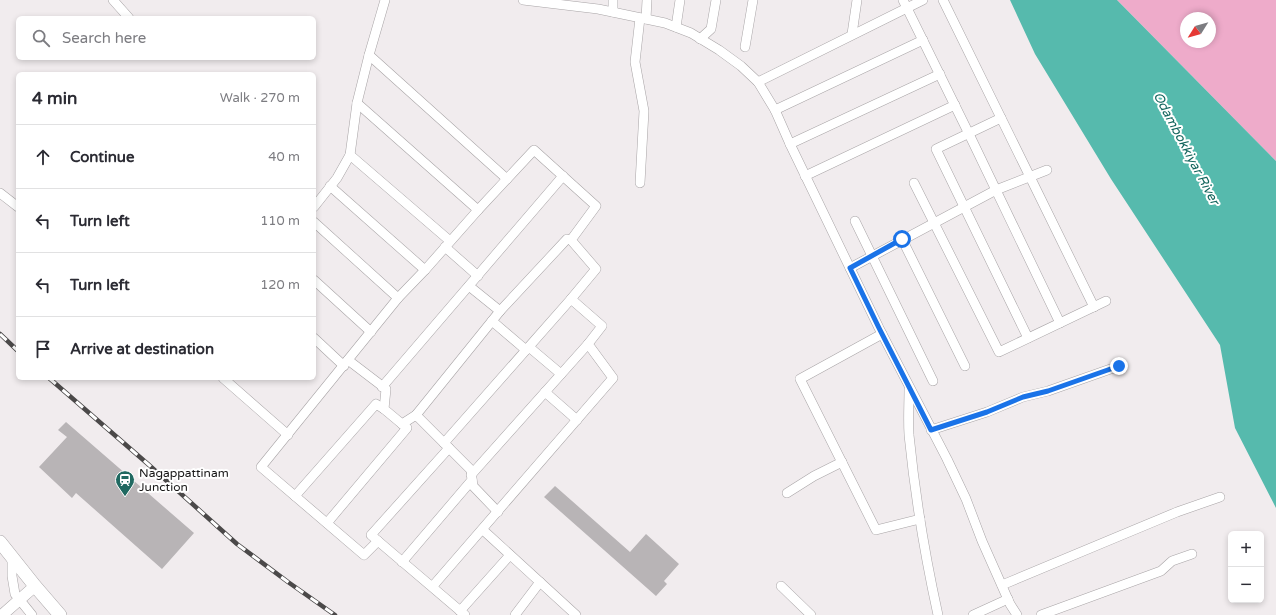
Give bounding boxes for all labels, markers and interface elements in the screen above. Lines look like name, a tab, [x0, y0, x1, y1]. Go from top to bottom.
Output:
north arrow	[1180, 12, 1216, 48]
search box	[16, 16, 316, 60]
icon: search	[30, 27, 52, 49]
text: Search here	[62, 29, 146, 47]
text: 4 min	[32, 88, 77, 109]
water label: Odambokkiyar River	[1150, 89, 1224, 209]
text: Walk · 270 m	[220, 90, 300, 106]
icon: ahead	[32, 146, 54, 168]
text: Continue	[70, 148, 134, 166]
text: 40 m	[268, 149, 300, 165]
icon: left	[32, 210, 54, 232]
text: Turn left	[70, 212, 130, 230]
text: 110 m	[260, 213, 300, 229]
route start	[893, 230, 911, 248]
icon: left	[32, 274, 54, 296]
text: Turn left	[70, 276, 130, 294]
text: 120 m	[260, 277, 300, 293]
icon: arrive	[32, 338, 54, 360]
text: Arrive at destination	[70, 340, 214, 358]
route end	[1110, 357, 1128, 375]
place label: Nagappattinam Junction	[139, 466, 229, 494]
station icon: Nagappattinam Junction	[114, 469, 136, 497]
map controls	[1228, 531, 1264, 603]
button: +	[1228, 531, 1264, 567]
button: −	[1228, 567, 1264, 603]

